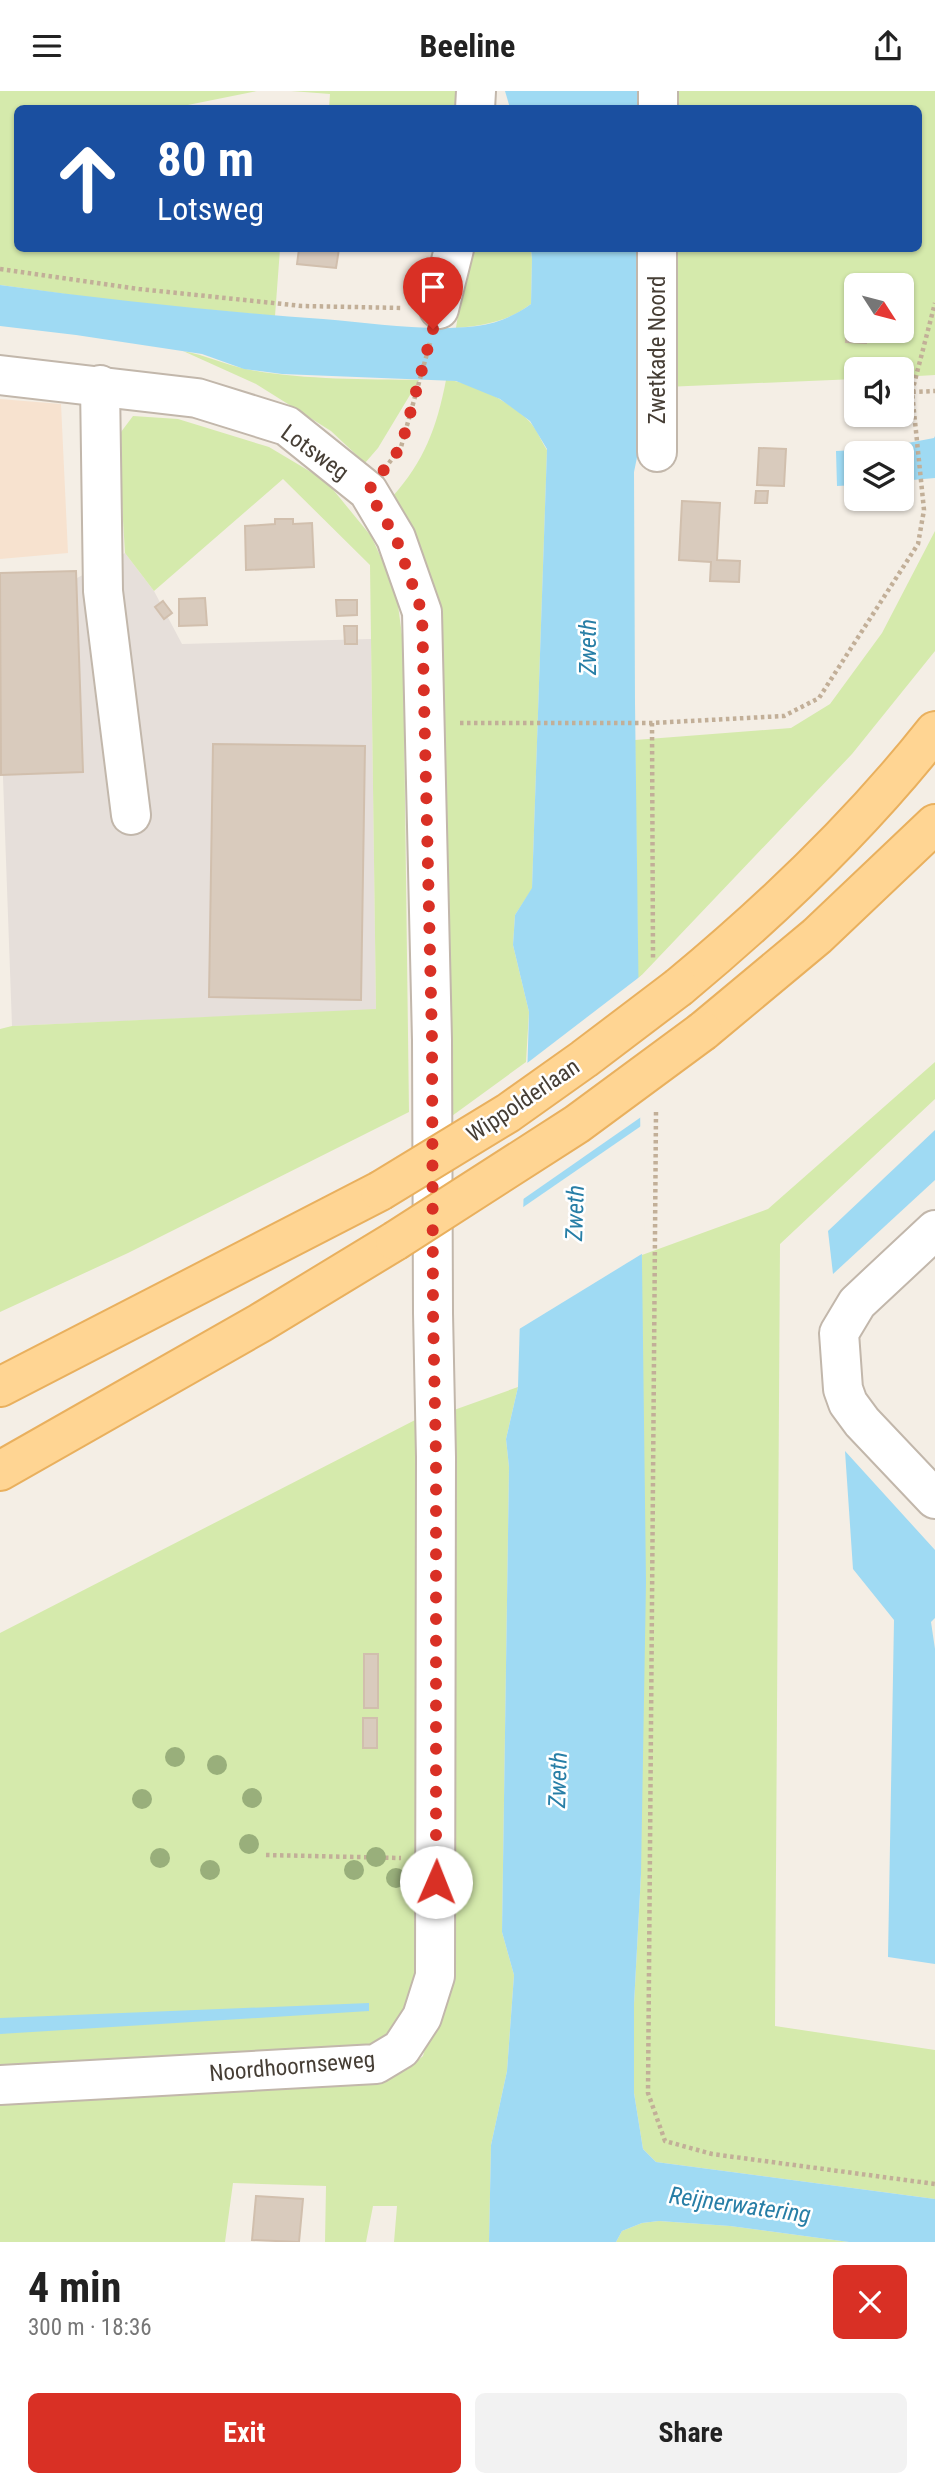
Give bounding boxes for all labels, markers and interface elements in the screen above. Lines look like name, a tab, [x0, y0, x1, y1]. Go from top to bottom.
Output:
icon: menu	[28, 27, 66, 65]
text: Beeline	[420, 27, 515, 65]
icon: share	[869, 27, 907, 65]
text: 80 m	[157, 131, 254, 188]
icon: ahead	[42, 133, 133, 224]
text: Lotsweg	[157, 190, 264, 228]
pin	[403, 257, 463, 329]
icon: arrive	[414, 268, 452, 306]
north arrow	[844, 273, 914, 343]
map controls	[844, 273, 914, 511]
street label: Zwetkade Noord	[644, 276, 671, 424]
button: sound	[844, 357, 914, 427]
street label: Lotsweg	[276, 419, 354, 486]
button: layers	[844, 441, 914, 511]
water label: Zweth	[574, 619, 602, 676]
street label: Wippolderlaan	[462, 1053, 585, 1148]
water label: Zweth	[560, 1185, 590, 1242]
water label: Zweth	[543, 1752, 573, 1809]
position arrow	[399, 1845, 473, 1919]
street label: Noordhoornseweg	[208, 2046, 376, 2087]
water label: Reijnerwatering	[667, 2181, 813, 2229]
text: 4 min	[28, 2263, 121, 2312]
button: close	[833, 2265, 907, 2339]
text: 300 m · 18:36	[28, 2314, 152, 2341]
button: Exit	[28, 2393, 461, 2473]
button: Share	[475, 2393, 907, 2473]

